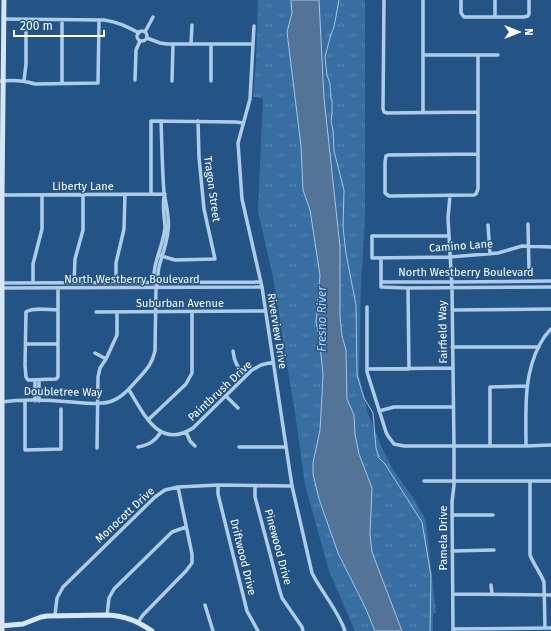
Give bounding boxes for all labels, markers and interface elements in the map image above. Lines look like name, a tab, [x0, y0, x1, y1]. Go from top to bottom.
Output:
scale bar	[14, 12, 104, 38]
north arrow	[499, 12, 539, 52]
text: 200 m	[20, 19, 53, 33]
text: N	[522, 28, 535, 36]
street label: Tragon Street	[201, 155, 223, 223]
street label: Liberty Lane	[52, 180, 114, 193]
street label: Camino Lane	[429, 237, 493, 255]
street label: North Westberry Boulevard	[398, 266, 534, 279]
street label: North Westberry Boulevard	[64, 273, 200, 286]
water label: Fresno River	[315, 286, 329, 352]
street label: Riverview Drive	[265, 292, 289, 370]
street label: Suburban Avenue	[136, 297, 224, 310]
street label: Fairfield Way	[436, 300, 450, 364]
street label: Paintbrush Drive	[185, 358, 255, 424]
street label: Doubletree Way	[24, 385, 103, 399]
street label: Monocott Drive	[93, 484, 157, 546]
street label: Pamela Drive	[437, 505, 450, 571]
street label: Pinewood Drive	[262, 508, 294, 586]
street label: Driftwood Drive	[227, 518, 259, 596]

